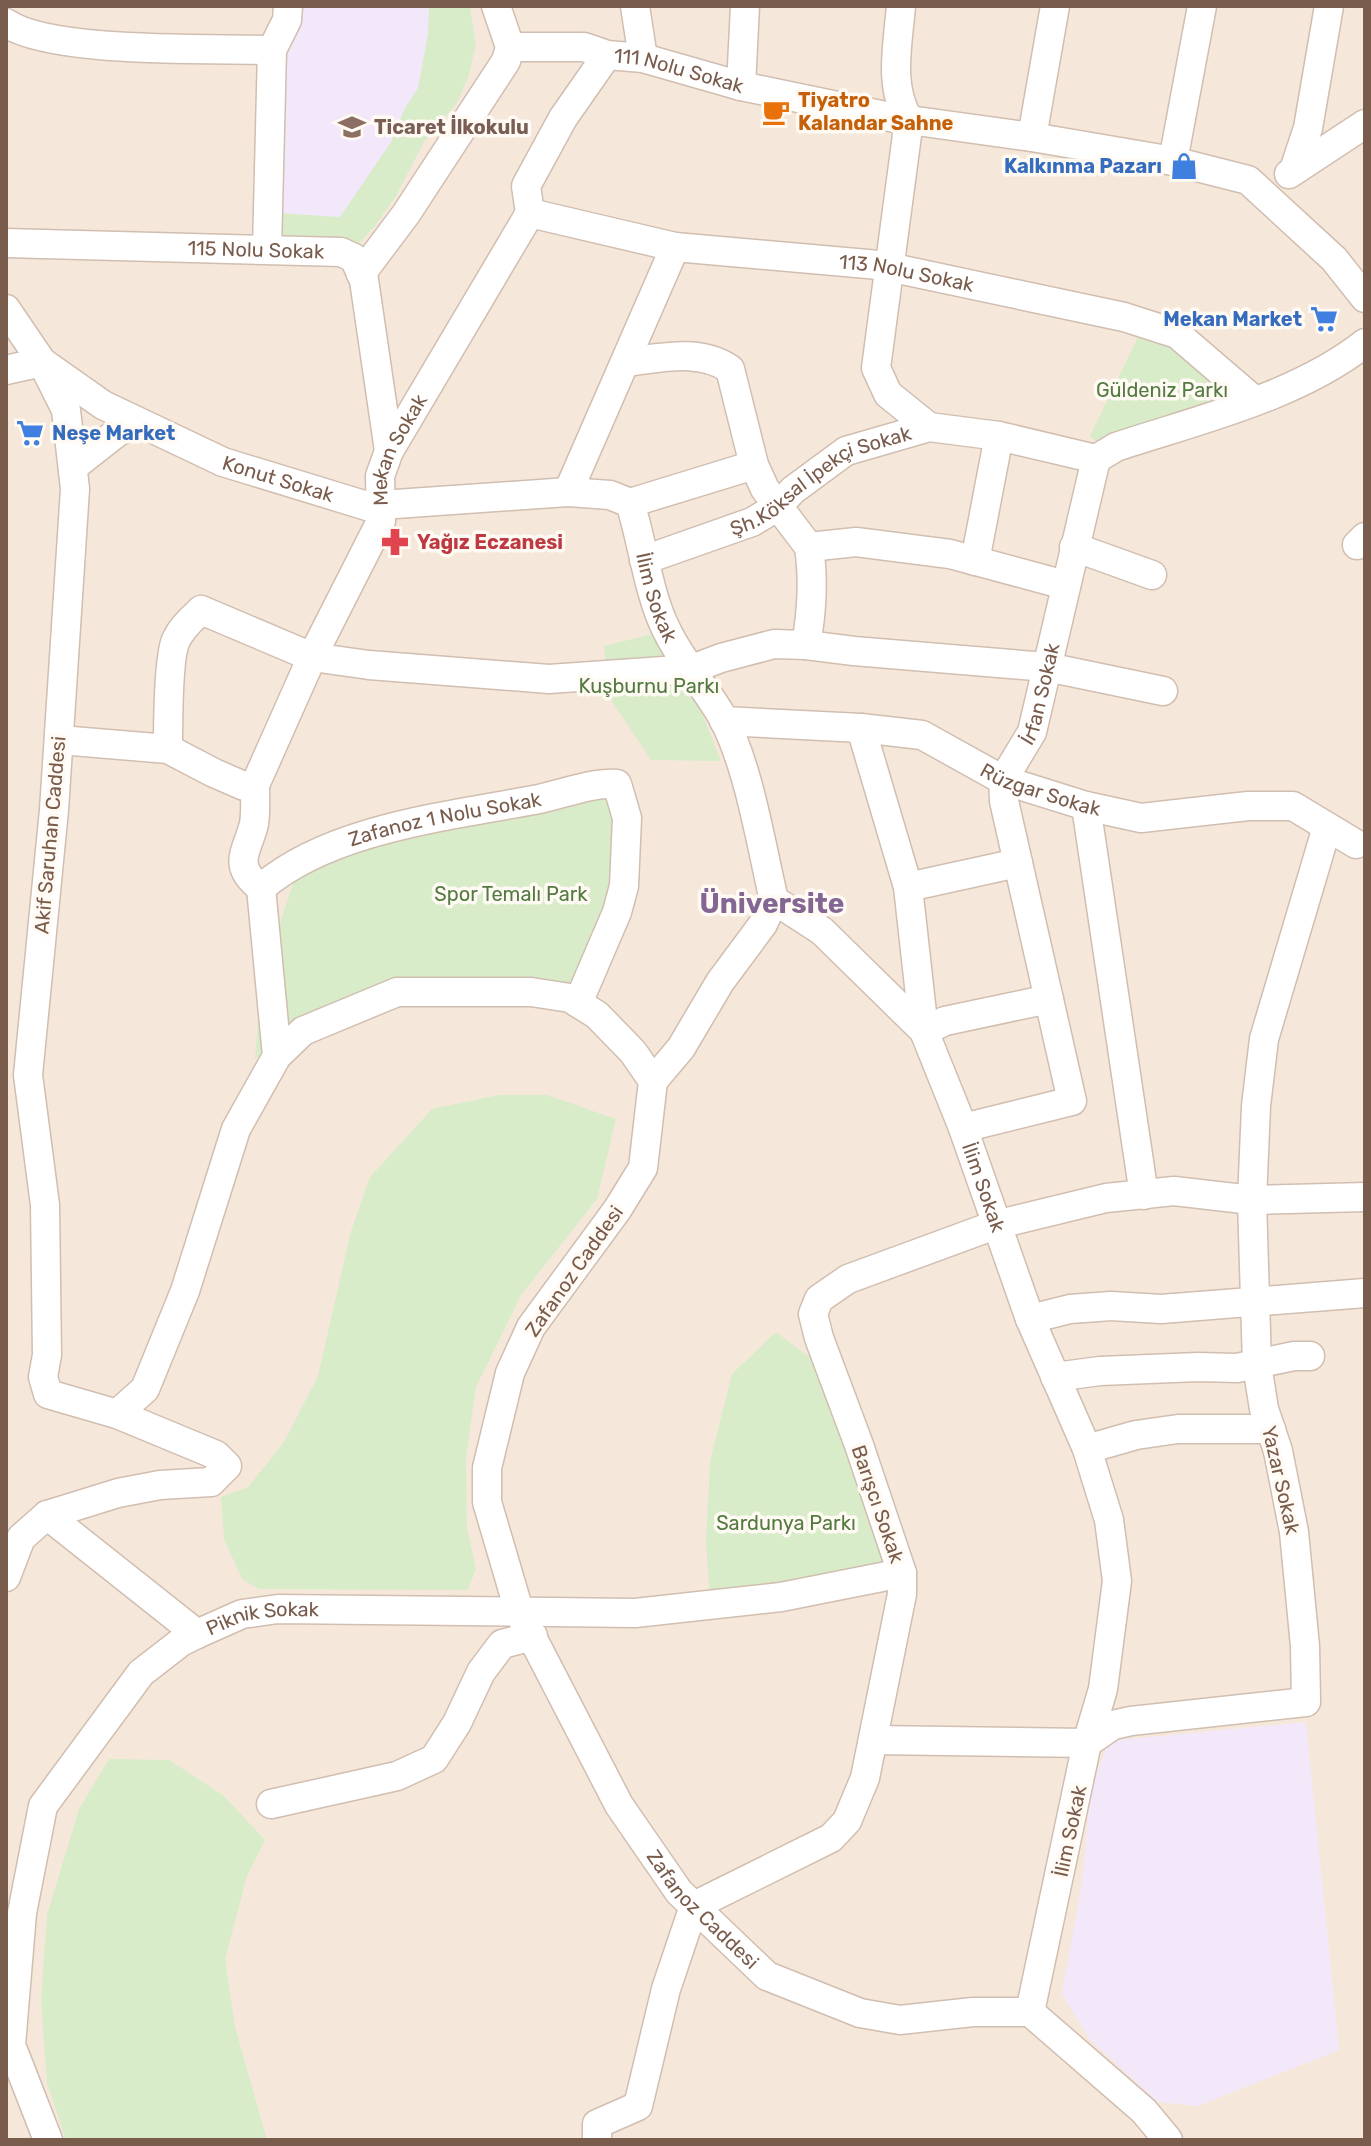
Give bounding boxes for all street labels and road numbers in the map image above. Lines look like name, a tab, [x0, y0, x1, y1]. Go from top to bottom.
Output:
street label: 111 Nolu Sokak	[613, 44, 747, 98]
street label: 115 Nolu Sokak	[187, 236, 325, 264]
street label: 113 Nolu Sokak	[838, 250, 977, 297]
street label: Mekan Sokak	[368, 389, 432, 506]
street label: Şh.Köksal İpekçi Sokak	[727, 421, 915, 541]
street label: Konut Sokak	[220, 451, 337, 507]
street label: İlim Sokak	[631, 550, 683, 647]
street label: İrfan Sokak	[1015, 640, 1065, 749]
street label: Akif Saruhan Caddesi	[29, 735, 71, 935]
street label: Rüzgar Sokak	[976, 758, 1104, 821]
street label: Zafanoz 1 Nolu Sokak	[345, 787, 544, 852]
street label: İlim Sokak	[957, 1139, 1011, 1236]
street label: Zafanoz Caddesi	[520, 1201, 628, 1341]
street label: Yazar Sokak	[1257, 1423, 1305, 1537]
street label: Barışcı Sokak	[847, 1442, 910, 1567]
street label: Piknik Sokak	[202, 1597, 320, 1640]
street label: İlim Sokak	[1049, 1782, 1092, 1879]
street label: Zafanoz Caddesi	[642, 1845, 764, 1974]

